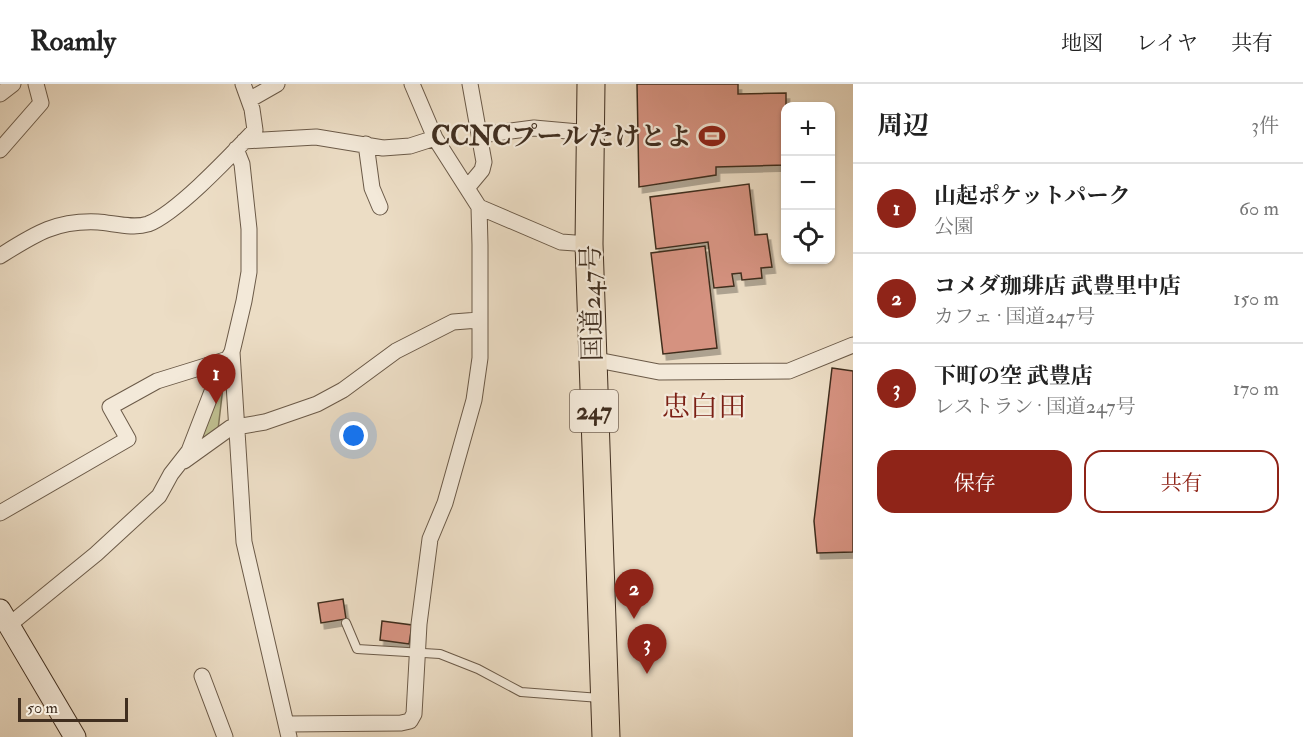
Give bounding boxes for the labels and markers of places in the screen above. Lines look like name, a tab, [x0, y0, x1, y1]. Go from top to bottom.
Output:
place label: CCNCプールたけとよ	[431, 121, 692, 153]
sports icon: CCNCプールたけとよ	[697, 121, 727, 151]
pin: 1	[196, 354, 236, 404]
pin: 2	[614, 570, 654, 619]
pin: 3	[628, 624, 666, 674]

